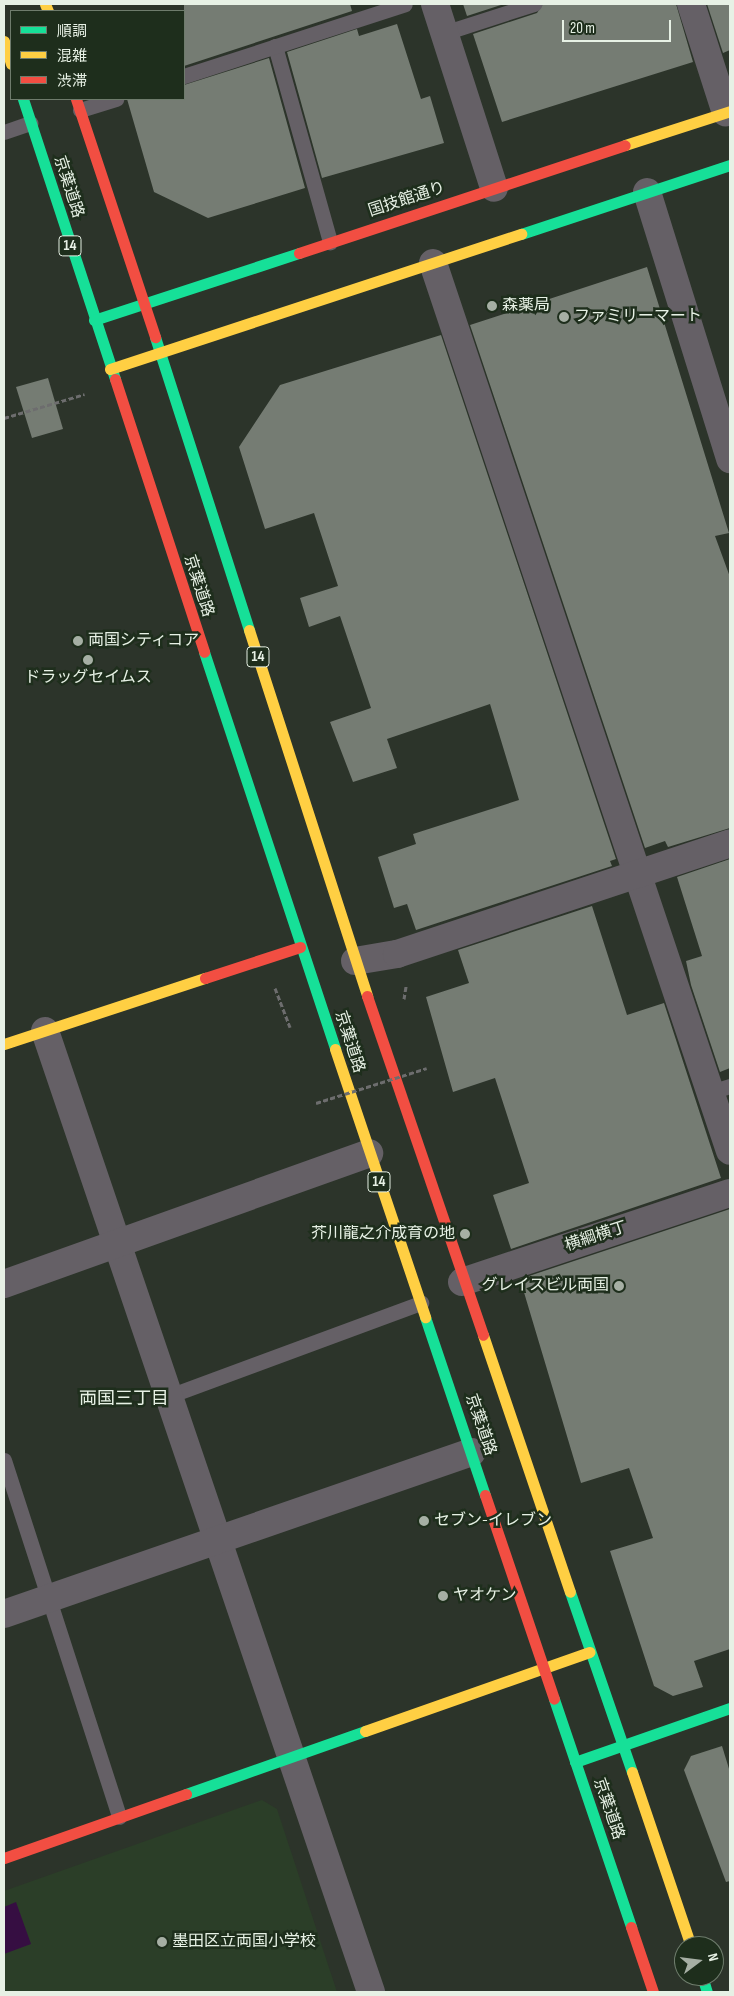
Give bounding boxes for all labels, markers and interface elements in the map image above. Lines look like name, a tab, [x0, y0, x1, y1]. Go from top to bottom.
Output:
legend	[10, 10, 185, 100]
scale bar	[564, 10, 673, 42]
text: 20 m	[570, 19, 595, 38]
text: 順調	[57, 22, 87, 41]
text: 混雑	[57, 47, 87, 66]
text: 渋滞	[57, 72, 87, 91]
street label: 京葉道路	[49, 154, 87, 220]
street label: 国技館通り	[366, 179, 448, 221]
road number: 14	[58, 234, 82, 258]
place label: 森薬局	[502, 296, 550, 316]
marker: 森薬局	[486, 300, 498, 312]
place label: ファミリーマート	[574, 307, 702, 327]
marker: ファミリーマート	[558, 311, 570, 323]
street label: 京葉道路	[179, 553, 217, 619]
place label: 両国シティコア	[88, 631, 200, 651]
marker: 両国シティコア	[72, 635, 84, 647]
road number: 14	[246, 644, 270, 670]
marker: ドラッグセイムス	[82, 654, 94, 666]
place label: ドラッグセイムス	[24, 668, 152, 688]
street label: 京葉道路	[330, 1009, 368, 1075]
road number: 14	[366, 1170, 392, 1194]
street label: 横綱横丁	[563, 1218, 629, 1256]
place label: 芥川龍之介成育の地	[311, 1224, 455, 1244]
marker: 芥川龍之介成育の地	[459, 1228, 471, 1240]
place label: グレイスビル両国	[481, 1276, 609, 1296]
marker: グレイスビル両国	[613, 1280, 625, 1292]
district label: 両国三丁目	[79, 1388, 169, 1410]
street label: 京葉道路	[461, 1392, 499, 1458]
place label: セブン-イレブン	[434, 1511, 552, 1531]
marker: セブン-イレブン	[418, 1515, 430, 1527]
place label: ヤオケン	[453, 1586, 517, 1606]
marker: ヤオケン	[437, 1590, 449, 1602]
street label: 京葉道路	[589, 1776, 627, 1842]
place label: 墨田区立両国小学校	[172, 1932, 316, 1952]
marker: 墨田区立両国小学校	[156, 1936, 168, 1948]
north arrow	[674, 1936, 724, 1986]
text: N	[704, 1951, 722, 1963]

